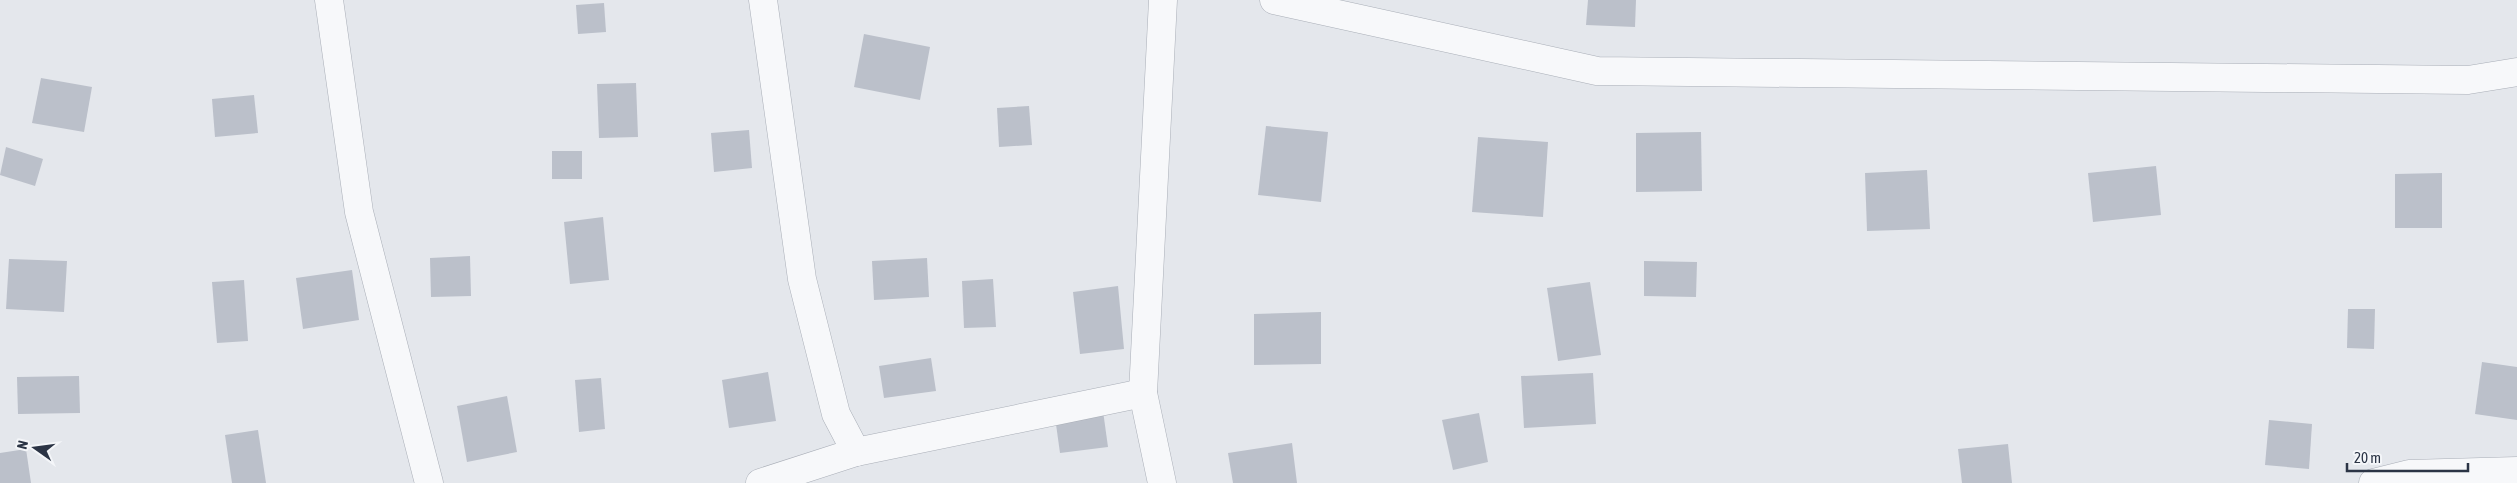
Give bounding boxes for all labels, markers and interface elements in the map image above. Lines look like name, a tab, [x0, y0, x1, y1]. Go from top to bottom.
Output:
north arrow	[10, 423, 60, 473]
text: N	[14, 439, 31, 451]
scale bar	[2347, 440, 2468, 472]
text: 20 m	[2354, 449, 2381, 466]

